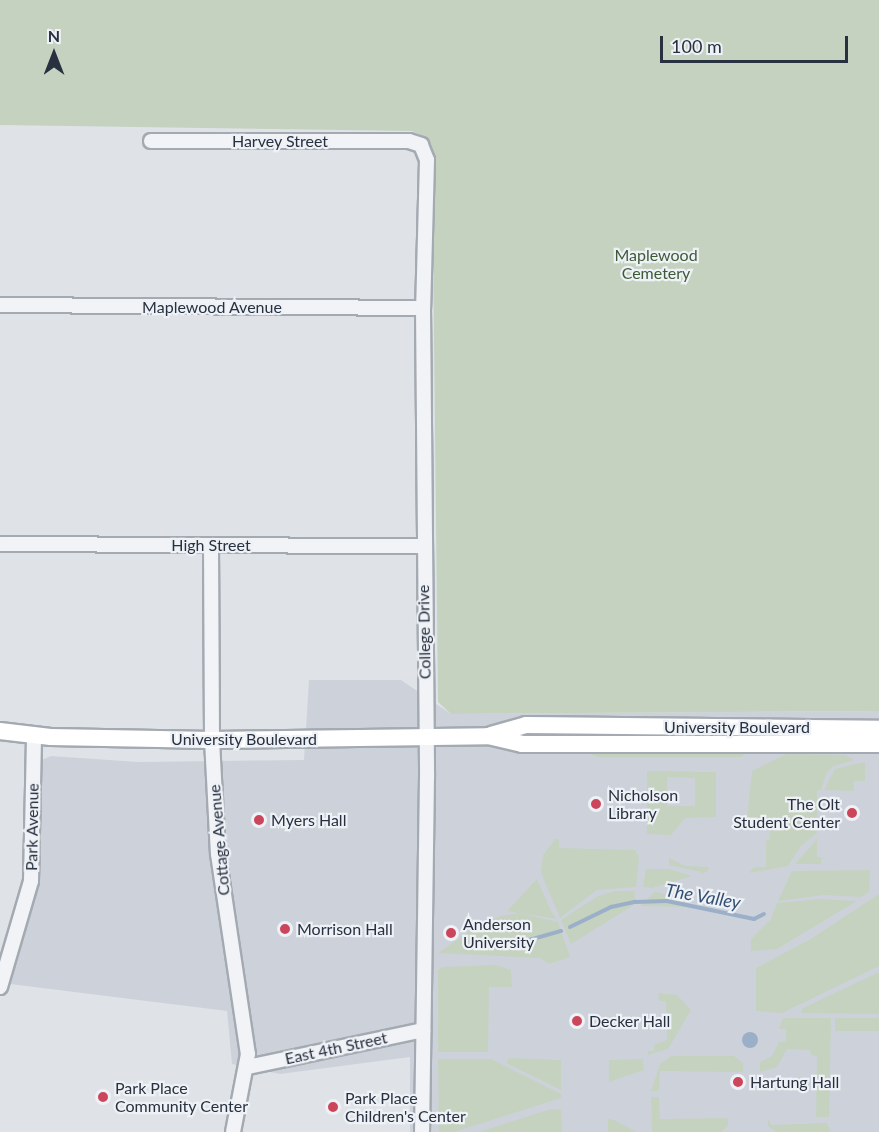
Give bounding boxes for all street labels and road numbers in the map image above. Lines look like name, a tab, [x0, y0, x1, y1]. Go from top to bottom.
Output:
street label: Harvey Street	[232, 131, 328, 151]
street label: Maplewood Avenue	[142, 297, 282, 317]
street label: High Street	[171, 535, 251, 555]
street label: College Drive	[414, 585, 434, 679]
street label: University Boulevard	[664, 717, 810, 737]
street label: University Boulevard	[171, 729, 317, 749]
street label: Park Avenue	[22, 783, 42, 871]
street label: Cottage Avenue	[205, 783, 233, 897]
street label: East 4th Street	[283, 1028, 389, 1068]

